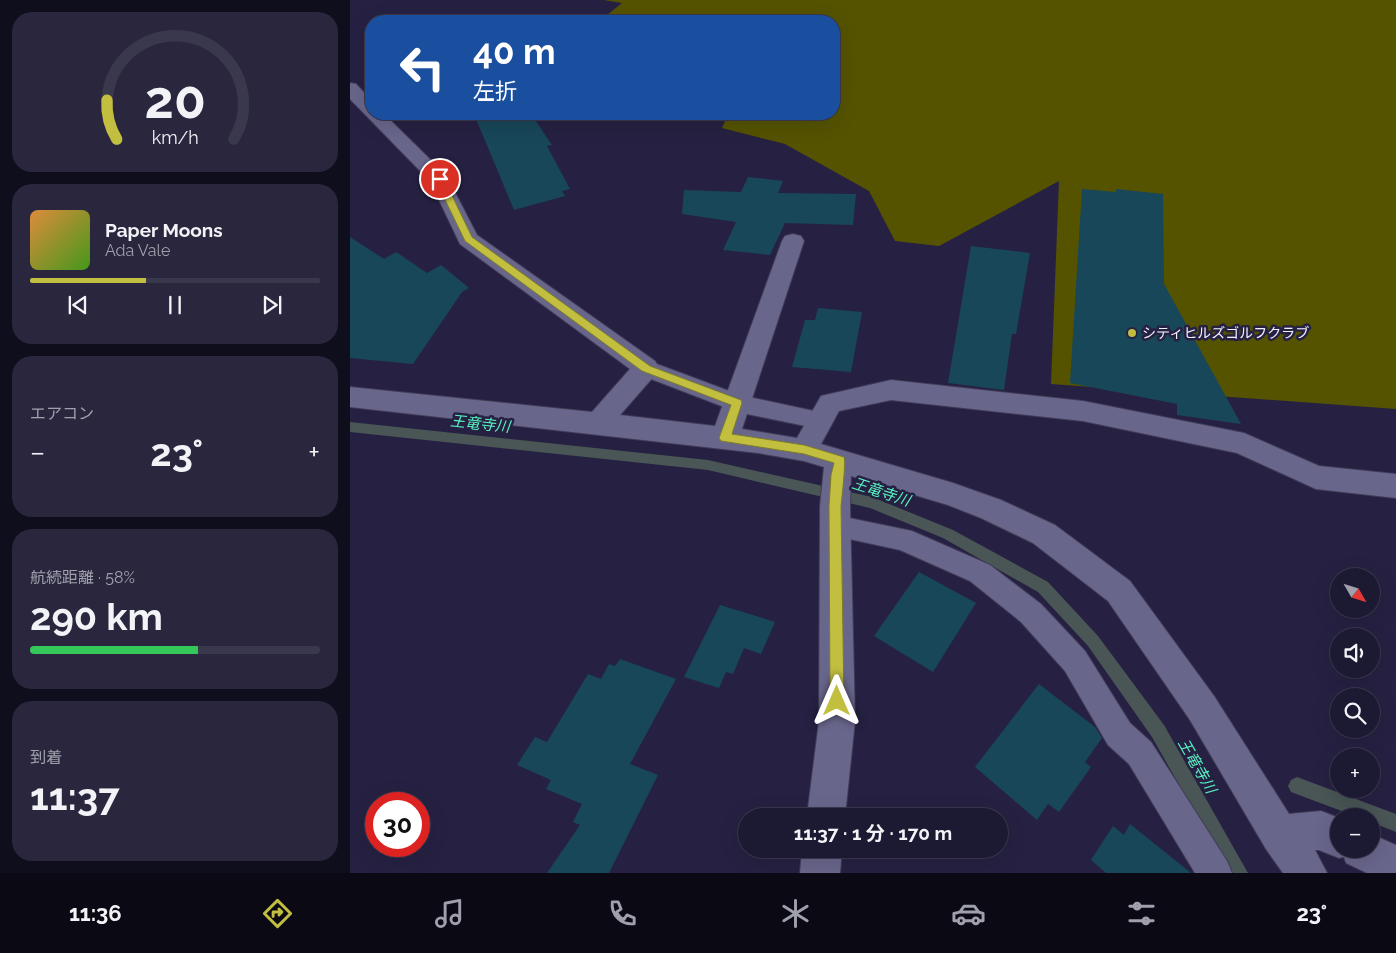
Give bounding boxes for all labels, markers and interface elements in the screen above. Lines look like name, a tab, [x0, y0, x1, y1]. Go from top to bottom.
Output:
text: 40 m	[473, 31, 555, 72]
icon: left	[390, 35, 455, 100]
text: 20	[144, 69, 206, 130]
text: 左折	[473, 78, 517, 104]
text: km/h	[151, 127, 199, 148]
pin	[419, 158, 461, 200]
icon: arrive	[426, 165, 454, 193]
text: Paper Moons	[105, 219, 223, 241]
text: Ada Vale	[105, 241, 170, 260]
icon: previous	[64, 291, 92, 319]
icon: pause	[161, 291, 189, 319]
icon: next	[258, 291, 286, 319]
place label: シティヒルズゴルフクラブ	[1142, 325, 1309, 341]
marker: シティヒルズゴルフクラブ	[1126, 327, 1138, 339]
text: エアコン	[30, 404, 94, 423]
water label: 王竜寺川	[449, 412, 513, 436]
text: 23°	[150, 430, 203, 475]
text: −	[30, 436, 45, 469]
text: +	[308, 436, 320, 469]
water label: 王竜寺川	[850, 474, 914, 510]
text: 航続距離 · 58%	[30, 568, 135, 587]
north arrow	[1330, 568, 1380, 618]
map controls	[1330, 568, 1380, 858]
text: 290 km	[30, 594, 163, 639]
button: sound	[1330, 628, 1380, 678]
position arrow	[810, 674, 862, 726]
button: search	[1330, 688, 1380, 738]
water label: 王竜寺川	[1174, 736, 1221, 798]
text: 到着	[30, 748, 62, 767]
button: +	[1330, 748, 1380, 798]
text: 11:37	[30, 774, 119, 819]
speed limit sign: 30	[365, 792, 430, 857]
button: −	[1330, 808, 1380, 858]
text: 11:37 · 1 分 · 170 m	[794, 822, 952, 844]
icon: directions	[260, 896, 295, 931]
icon: music	[432, 896, 467, 931]
icon: phone	[605, 896, 640, 931]
icon: climate	[778, 896, 813, 931]
icon: car	[951, 896, 986, 931]
icon: filters	[1124, 896, 1159, 931]
text: 11:36	[69, 900, 122, 926]
text: 23°	[1296, 900, 1327, 926]

